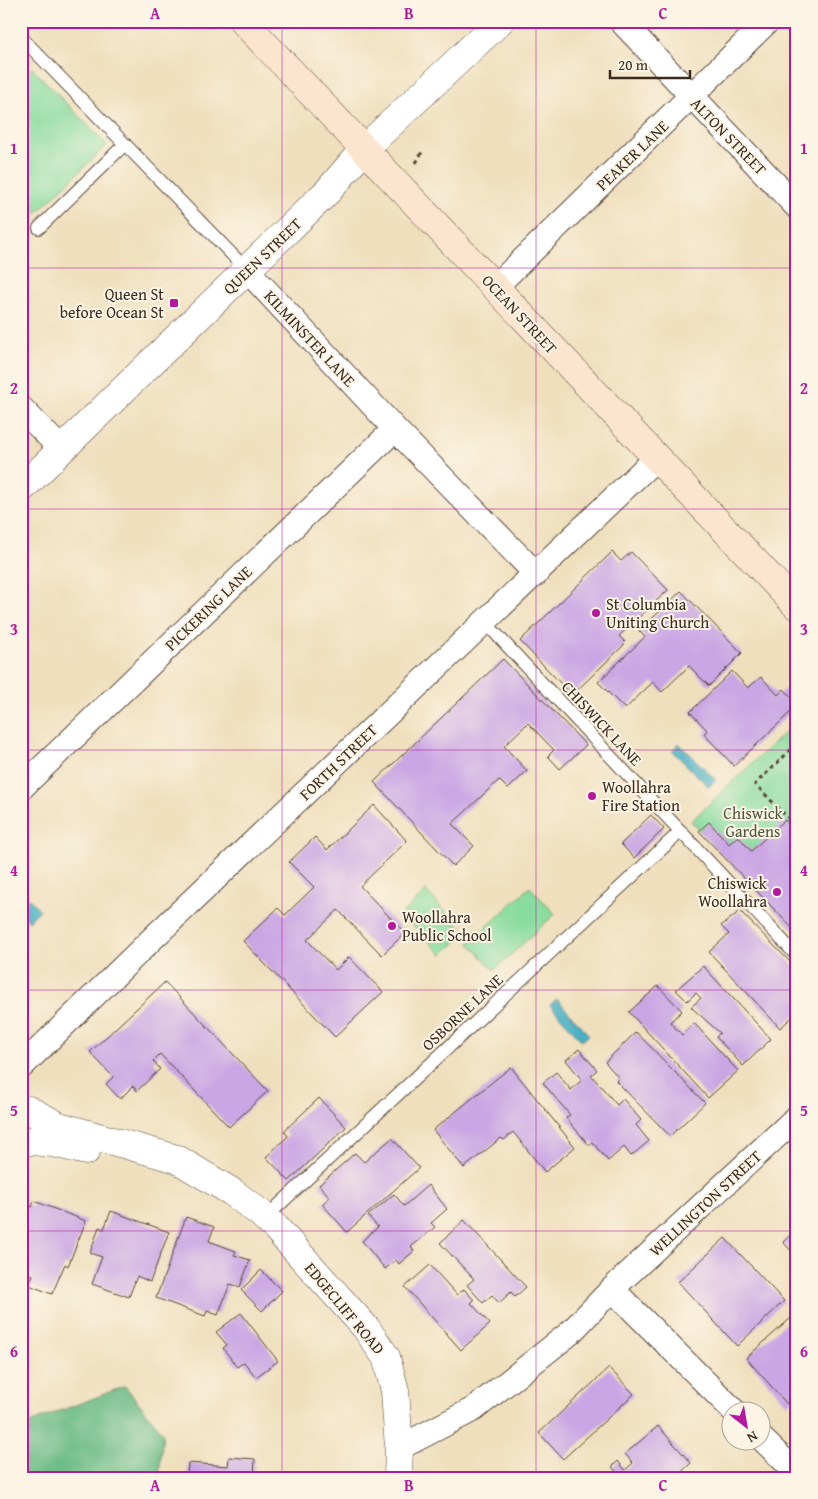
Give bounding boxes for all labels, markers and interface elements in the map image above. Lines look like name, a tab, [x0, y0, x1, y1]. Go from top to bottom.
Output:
text: A	[150, 1, 161, 25]
text: B	[404, 1, 414, 25]
text: C	[658, 1, 668, 25]
scale bar	[610, 48, 690, 80]
text: 20 m	[618, 54, 649, 75]
street label: ALTON STREET	[686, 92, 772, 180]
street label: PEAKER LANE	[590, 114, 674, 196]
text: 1	[10, 136, 18, 160]
text: 1	[800, 136, 808, 160]
street label: QUEEN STREET	[217, 212, 307, 300]
street label: OCEAN STREET	[477, 269, 563, 359]
place label: Queen St before Ocean St	[60, 282, 164, 324]
street label: KILMINSTER LANE	[259, 284, 361, 392]
marker: Queen St before Ocean St	[168, 297, 180, 309]
text: 2	[10, 376, 18, 400]
text: 2	[800, 376, 808, 400]
street label: PICKERING LANE	[159, 560, 257, 656]
place label: St Columbia Uniting Church	[606, 592, 709, 634]
marker: St Columbia Uniting Church	[590, 607, 602, 619]
text: 3	[10, 617, 18, 641]
text: 3	[800, 617, 808, 641]
street label: CHISWICK LANE	[556, 675, 648, 771]
street label: FORTH STREET	[293, 718, 383, 806]
place label: Woollahra Fire Station	[602, 775, 680, 817]
marker: Woollahra Fire Station	[586, 790, 598, 802]
park label: Chiswick Gardens	[723, 801, 784, 843]
text: 4	[10, 858, 18, 882]
text: 4	[800, 858, 808, 882]
place label: Chiswick Woollahra	[698, 871, 768, 913]
marker: Chiswick Woollahra	[771, 886, 783, 898]
place label: Woollahra Public School	[402, 905, 492, 947]
marker: Woollahra Public School	[386, 920, 398, 932]
street label: OSBORNE LANE	[416, 968, 508, 1056]
text: 5	[10, 1098, 18, 1122]
text: 5	[800, 1098, 808, 1122]
street label: WELLINGTON STREET	[643, 1144, 767, 1262]
street label: EDGECLIFF ROAD	[299, 1257, 391, 1360]
text: 6	[10, 1339, 18, 1363]
text: 6	[800, 1339, 808, 1363]
north arrow	[720, 1402, 770, 1452]
text: N	[743, 1426, 762, 1448]
text: A	[150, 1473, 161, 1497]
text: B	[404, 1473, 414, 1497]
text: C	[658, 1473, 668, 1497]

